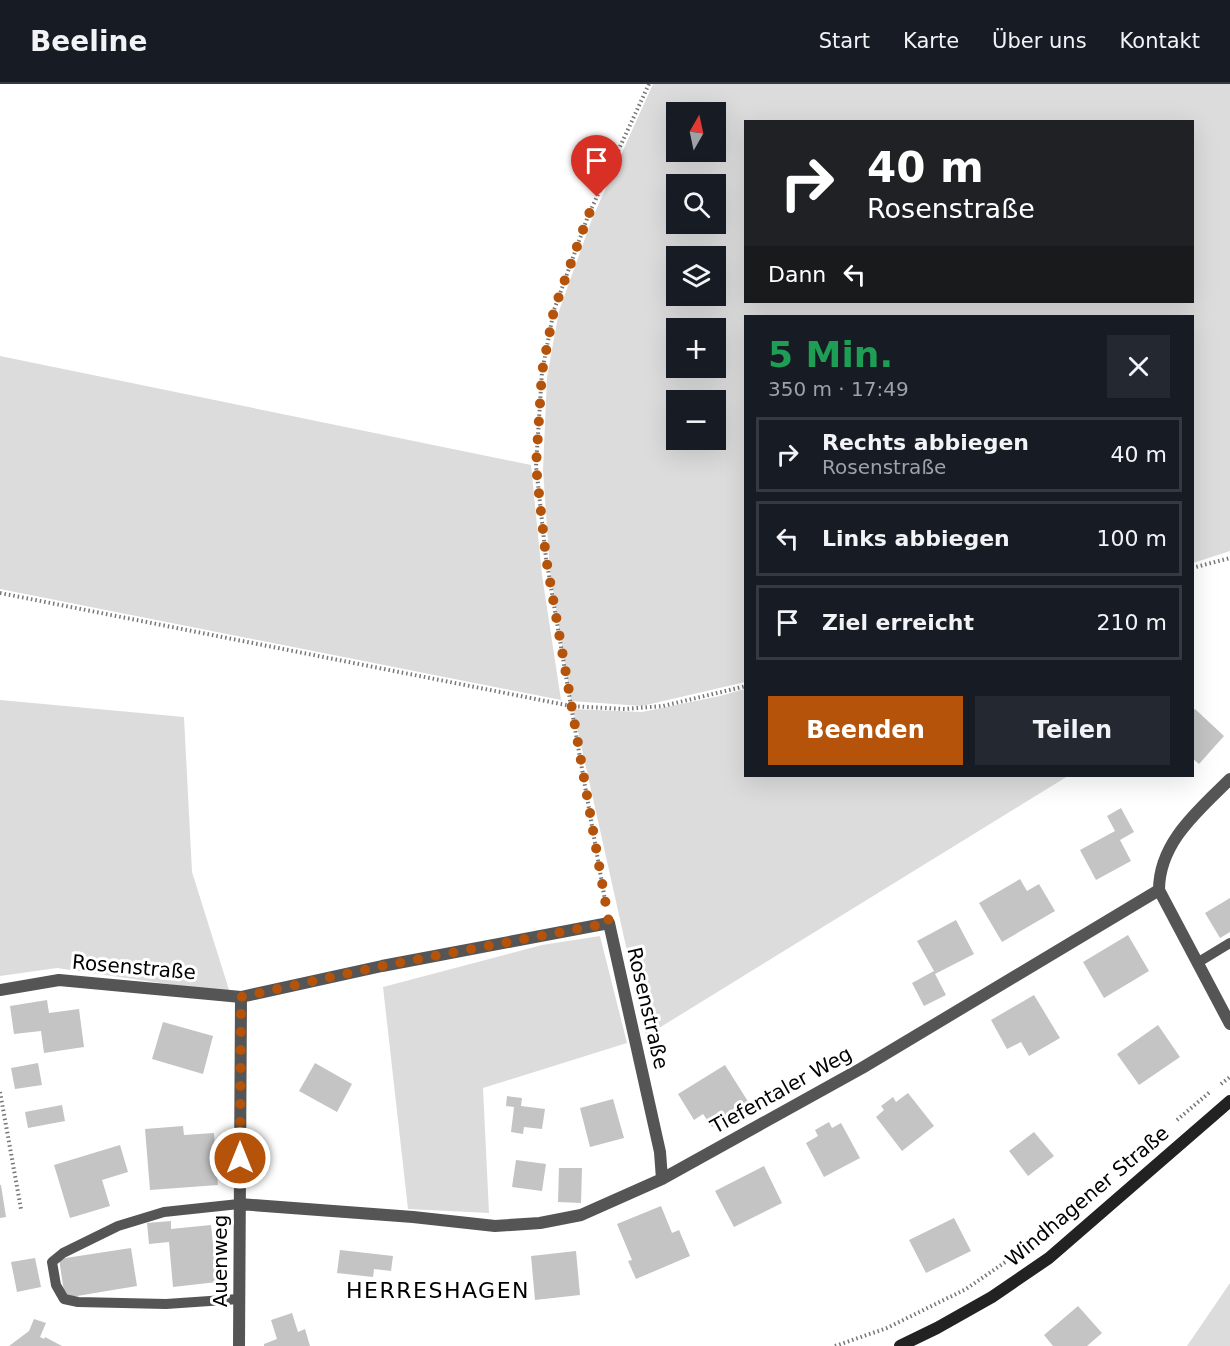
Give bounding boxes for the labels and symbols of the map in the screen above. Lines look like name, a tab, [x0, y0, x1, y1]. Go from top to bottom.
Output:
north arrow	[666, 102, 726, 162]
pin	[571, 135, 622, 197]
street label: Rosenstraße	[622, 945, 674, 1071]
street label: Rosenstraße	[71, 950, 197, 984]
street label: Tiefentaler Weg	[705, 1041, 856, 1139]
street label: Windhagener Straße	[1001, 1121, 1173, 1271]
position arrow	[208, 1126, 272, 1190]
street label: Auenweg	[208, 1215, 232, 1307]
district label: HERRESHAGEN	[346, 1278, 530, 1303]

